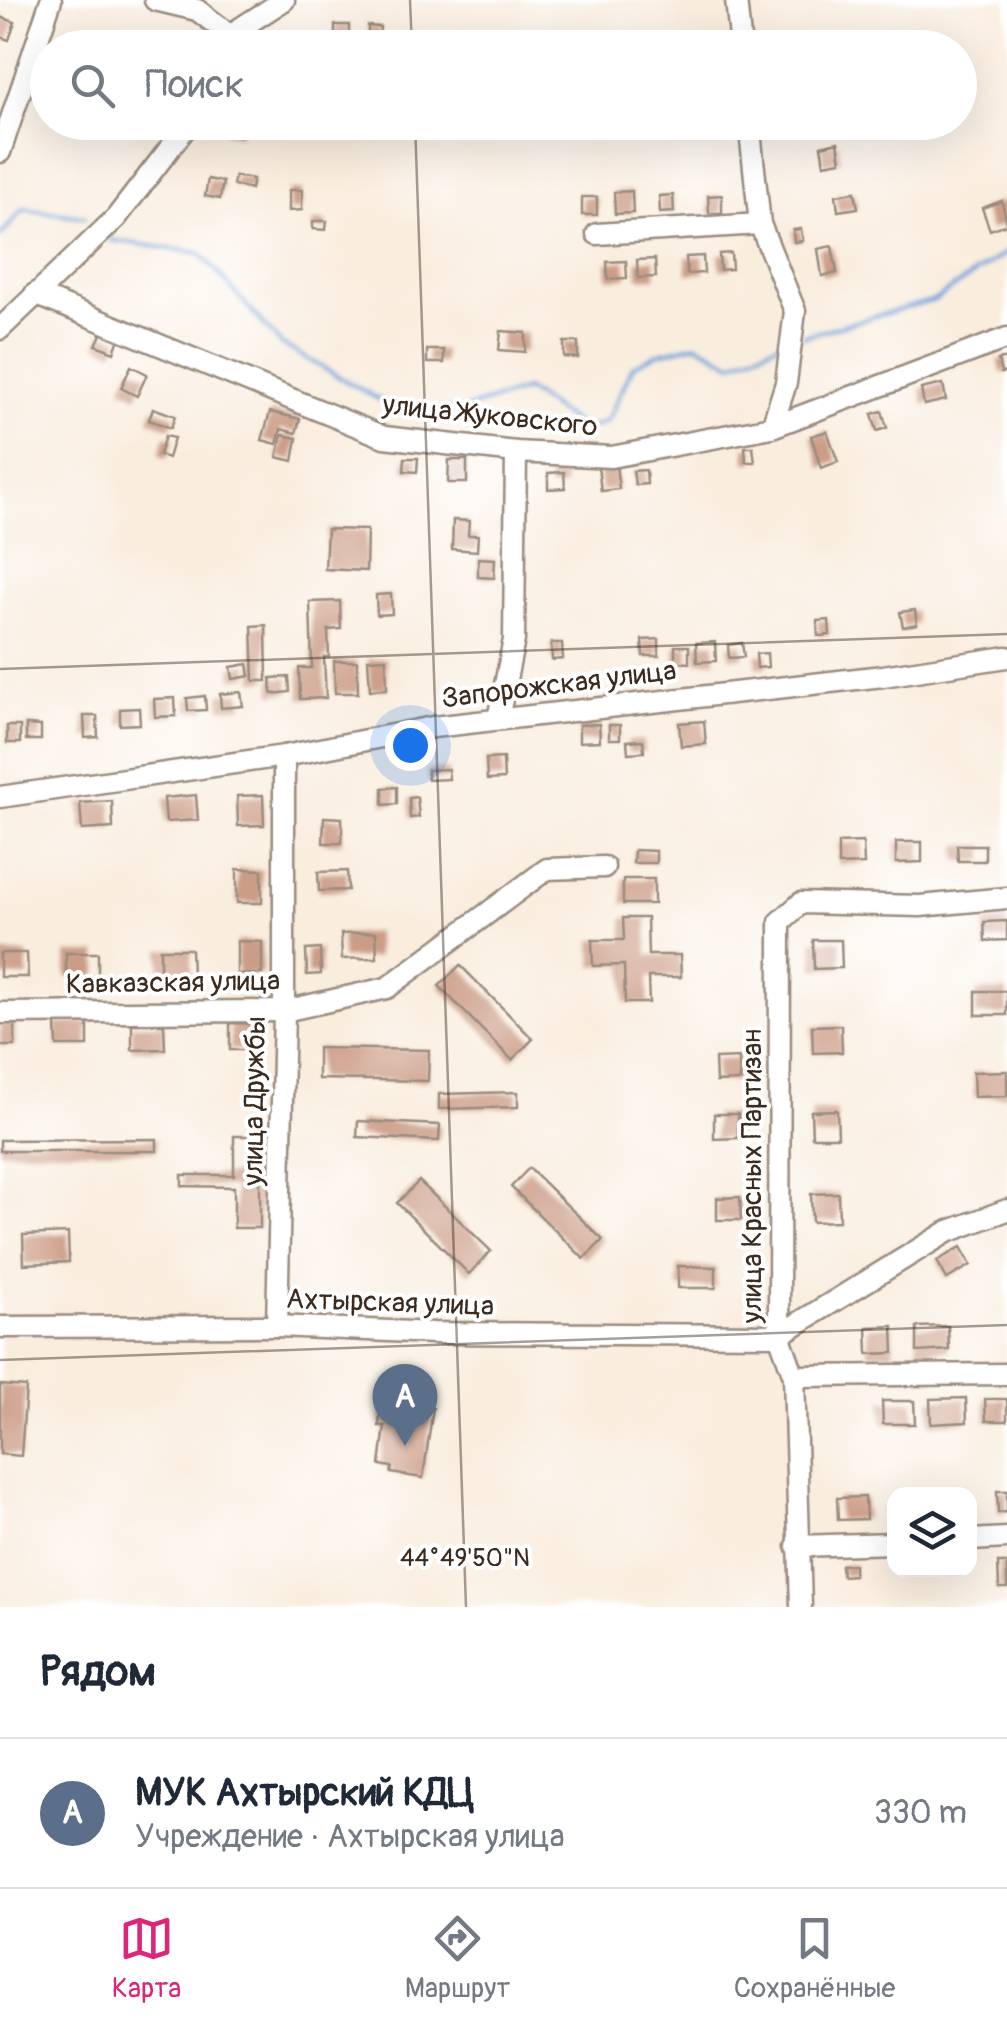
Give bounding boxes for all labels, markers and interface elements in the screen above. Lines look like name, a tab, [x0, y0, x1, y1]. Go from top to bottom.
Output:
search box	[30, 30, 977, 140]
icon: search	[65, 58, 120, 113]
text: Поиск	[145, 61, 244, 109]
street label: улица Жуковского	[380, 387, 599, 445]
street label: Запорожская улица	[440, 653, 678, 717]
your location	[385, 720, 436, 771]
street label: Кавказская улица	[65, 964, 281, 1002]
street label: улица Дружбы	[236, 1016, 274, 1187]
street label: улица Красных Партизан	[735, 1029, 770, 1324]
street label: Ахтырская улица	[285, 1282, 495, 1324]
pin: A	[372, 1364, 438, 1446]
map controls	[887, 1487, 977, 1577]
button: layers	[887, 1487, 977, 1577]
text: 44°49'50"N	[400, 1543, 530, 1574]
text: Рядом	[40, 1646, 156, 1698]
text: МУК Ахтырский КДЦ	[135, 1769, 474, 1817]
text: A	[62, 1793, 83, 1833]
text: 330 m	[874, 1793, 967, 1833]
text: Учреждение · Ахтырская улица	[135, 1817, 565, 1857]
tab: Карта	[112, 1911, 181, 2006]
tab: Маршрут	[405, 1911, 510, 2006]
tab: Сохранённые	[734, 1911, 895, 2006]

